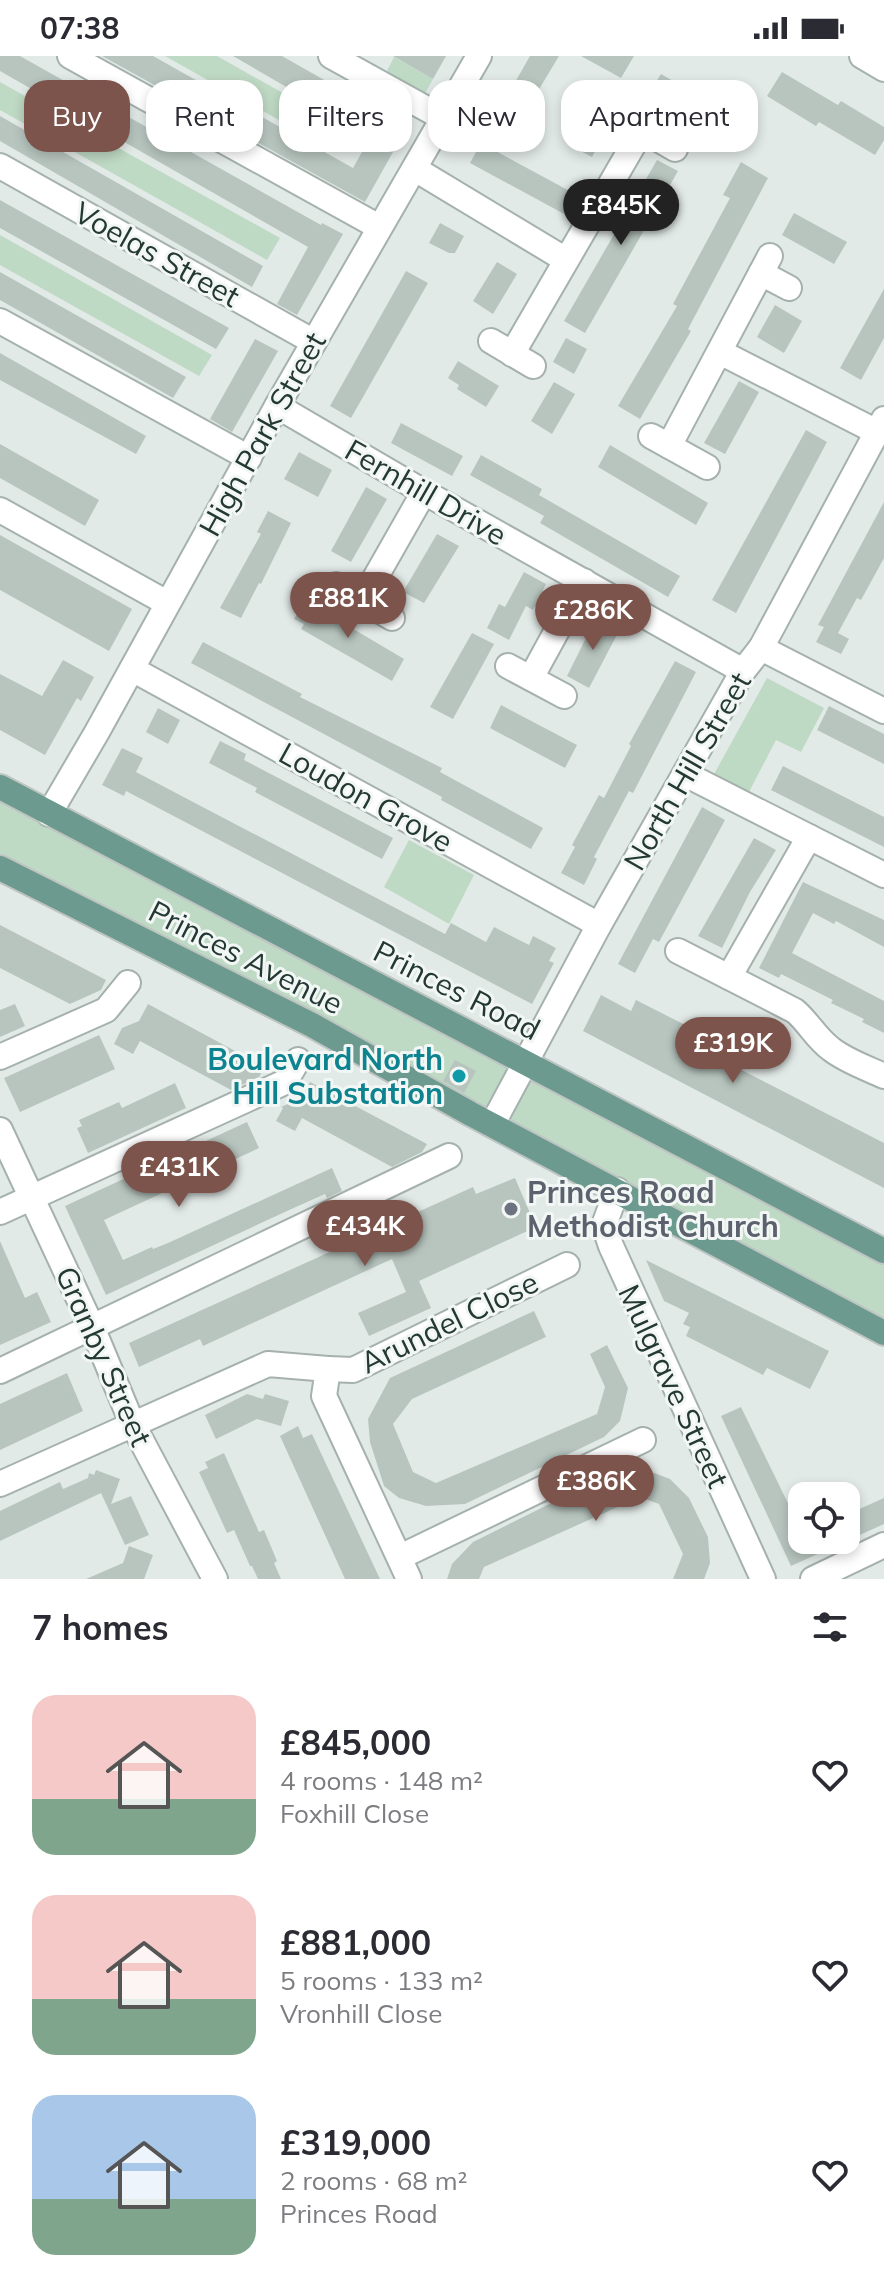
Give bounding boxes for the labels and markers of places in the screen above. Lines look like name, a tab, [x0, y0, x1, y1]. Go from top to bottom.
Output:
pin: £845K	[565, 179, 677, 247]
pin: £881K	[292, 572, 404, 640]
pin: £286K	[537, 584, 649, 652]
pin: £319K	[677, 1017, 789, 1085]
place label: Boulevard North Hill Substation	[207, 1040, 443, 1112]
marker: Boulevard North Hill Substation	[450, 1067, 468, 1085]
pin: £431K	[123, 1141, 235, 1209]
place label: Princes Road Methodist Church	[527, 1173, 779, 1245]
pin: £434K	[309, 1200, 421, 1268]
marker: Princes Road Methodist Church	[502, 1200, 520, 1218]
pin: £386K	[540, 1455, 652, 1523]

